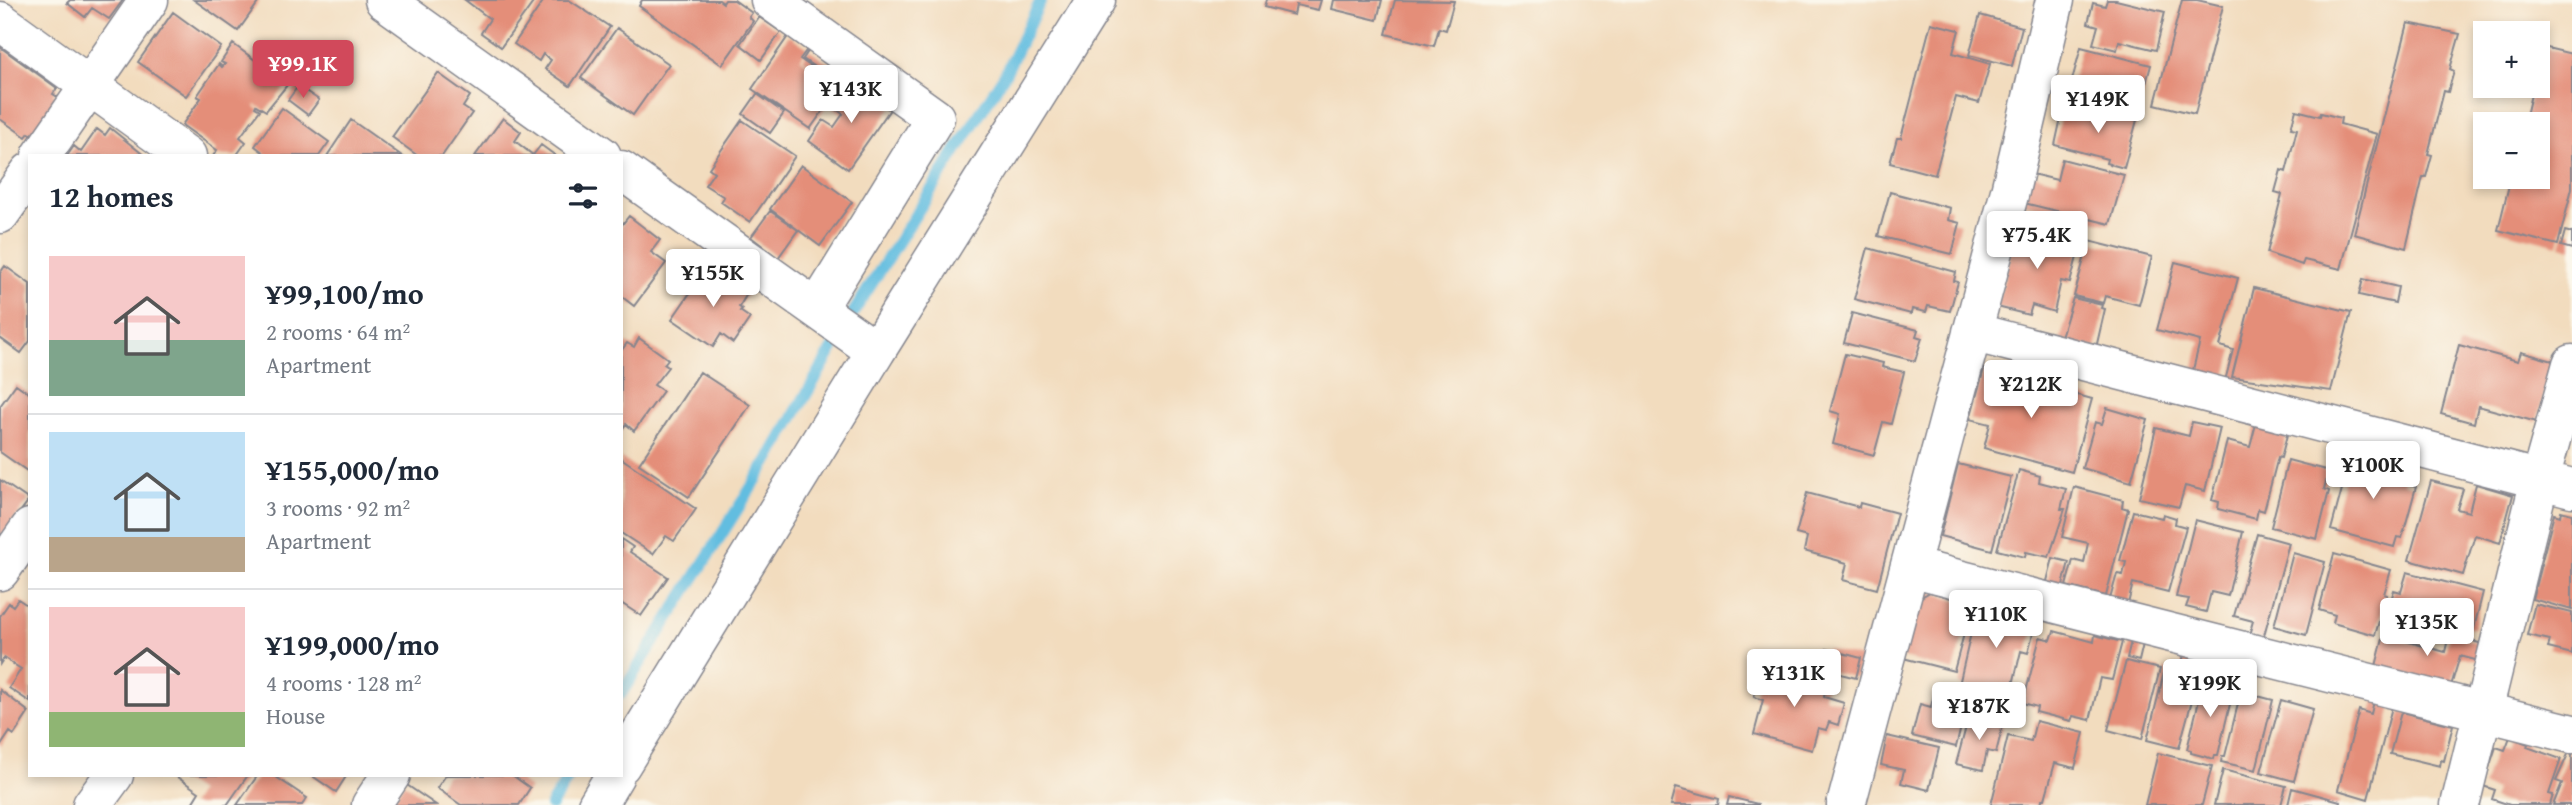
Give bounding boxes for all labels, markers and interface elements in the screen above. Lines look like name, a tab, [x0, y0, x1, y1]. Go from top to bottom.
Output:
map controls	[2473, 21, 2550, 189]
button: +	[2473, 21, 2550, 98]
pin: ¥99.1K	[246, 41, 360, 100]
text: ¥99.1K	[269, 46, 337, 79]
pin: ¥143K	[802, 66, 900, 125]
text: ¥143K	[820, 71, 882, 104]
pin: ¥149K	[2049, 76, 2147, 135]
text: ¥149K	[2067, 81, 2129, 114]
button: −	[2473, 112, 2550, 189]
text: 12 homes	[49, 174, 174, 218]
icon: filters	[564, 177, 602, 215]
pin: ¥75.4K	[1980, 212, 2094, 271]
text: ¥75.4K	[2003, 217, 2071, 250]
pin: ¥155K	[664, 250, 762, 309]
text: ¥155K	[682, 255, 744, 288]
text: ¥99,100/mo	[266, 271, 424, 315]
icon: home	[105, 284, 189, 368]
text: 2 rooms · 64 m²	[266, 315, 410, 348]
text: Apartment	[266, 348, 371, 381]
pin: ¥212K	[1982, 360, 2080, 420]
text: ¥212K	[2000, 366, 2062, 399]
pin: ¥100K	[2324, 442, 2422, 501]
text: ¥155,000/mo	[266, 447, 439, 491]
text: ¥100K	[2342, 447, 2404, 480]
icon: home	[105, 460, 189, 544]
text: 3 rooms · 92 m²	[266, 491, 410, 524]
text: Apartment	[266, 524, 371, 557]
pin: ¥110K	[1947, 590, 2045, 650]
text: ¥110K	[1965, 596, 2027, 629]
pin: ¥135K	[2378, 598, 2476, 658]
text: ¥135K	[2396, 604, 2458, 637]
text: ¥199,000/mo	[266, 622, 439, 666]
icon: home	[105, 635, 189, 719]
pin: ¥131K	[1745, 650, 1843, 709]
text: ¥131K	[1763, 655, 1825, 688]
pin: ¥199K	[2161, 660, 2259, 719]
text: ¥199K	[2179, 665, 2241, 698]
text: 4 rooms · 128 m²	[266, 666, 421, 699]
pin: ¥187K	[1930, 682, 2028, 742]
text: ¥187K	[1948, 688, 2010, 721]
text: House	[266, 699, 325, 732]

